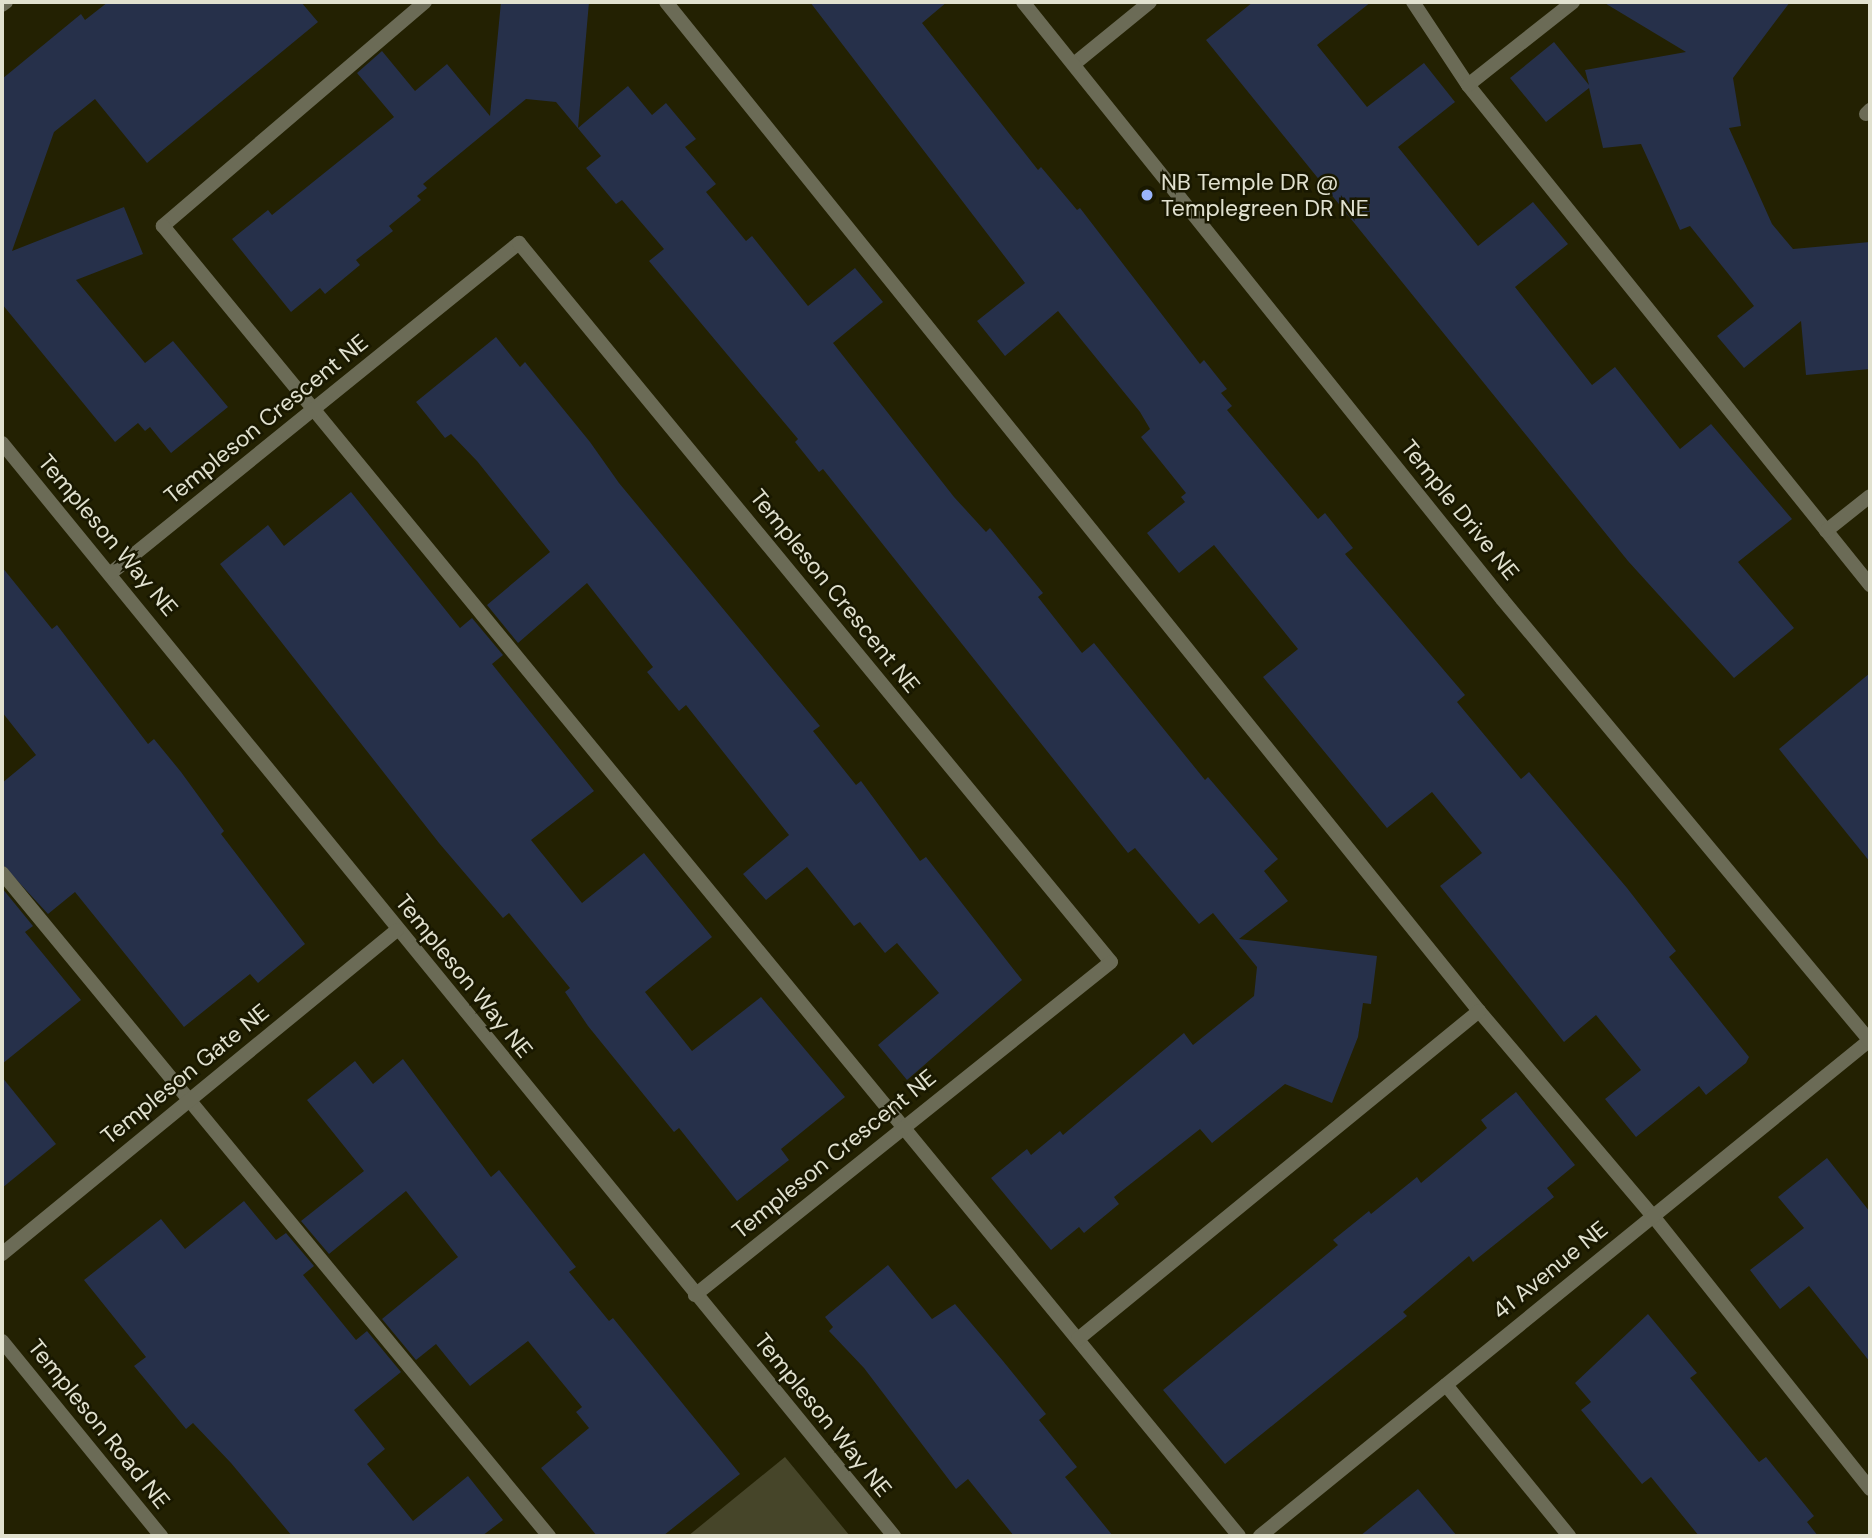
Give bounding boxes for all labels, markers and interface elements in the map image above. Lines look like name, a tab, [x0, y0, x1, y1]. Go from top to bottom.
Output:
place label: NB Temple DR @ Templegreen DR NE	[1161, 168, 1369, 222]
marker: NB Temple DR @ Templegreen DR NE	[1139, 187, 1155, 203]
street label: Templeson Crescent NE	[159, 328, 373, 510]
street label: Temple Drive NE	[1395, 434, 1525, 586]
street label: Templeson Way NE	[32, 449, 184, 621]
street label: Templeson Crescent NE	[744, 484, 926, 698]
street label: Templeson Way NE	[390, 889, 538, 1063]
street label: Templeson Gate NE	[96, 998, 274, 1150]
street label: Templeson Crescent NE	[727, 1063, 941, 1245]
street label: 41 Avenue NE	[1487, 1215, 1613, 1325]
street label: Templeson Way NE	[749, 1328, 897, 1502]
street label: Templeson Road NE	[22, 1334, 176, 1514]

